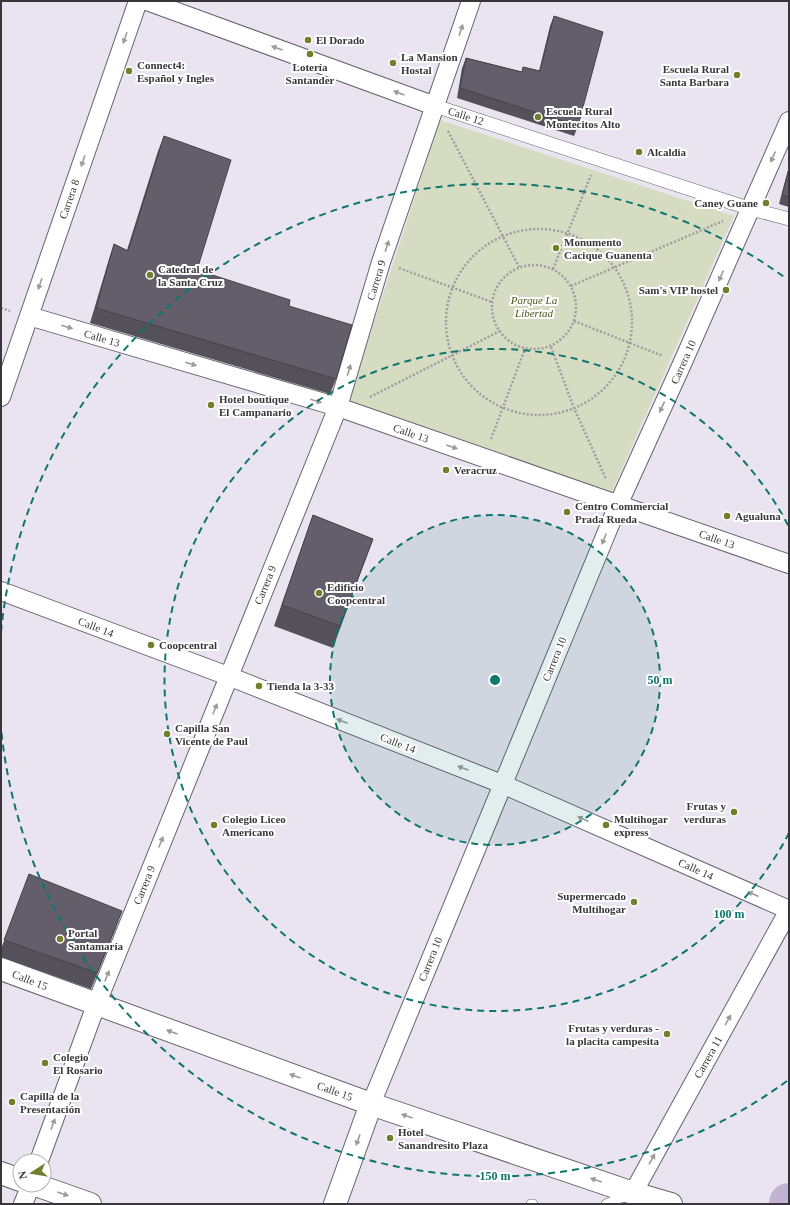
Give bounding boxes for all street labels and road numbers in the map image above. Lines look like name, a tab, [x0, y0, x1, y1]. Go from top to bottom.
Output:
street label: Calle 12	[447, 105, 485, 127]
street label: Carrera 8	[57, 177, 82, 220]
street label: Carrera 9	[364, 258, 388, 301]
street label: Calle 13	[83, 327, 122, 349]
street label: Carrera 10	[668, 338, 698, 386]
street label: Calle 13	[392, 421, 431, 445]
street label: Calle 13	[698, 527, 737, 551]
street label: Carrera 9	[252, 563, 278, 606]
street label: Calle 14	[77, 615, 116, 639]
street label: Carrera 10	[540, 635, 568, 683]
street label: Calle 14	[379, 731, 418, 755]
street label: Calle 14	[677, 856, 716, 882]
street label: Carrera 9	[131, 863, 157, 906]
street label: Carrera 10	[416, 935, 444, 983]
street label: Calle 15	[11, 968, 50, 992]
street label: Carrera 11	[692, 1034, 724, 1080]
street label: Calle 15	[316, 1079, 355, 1103]

